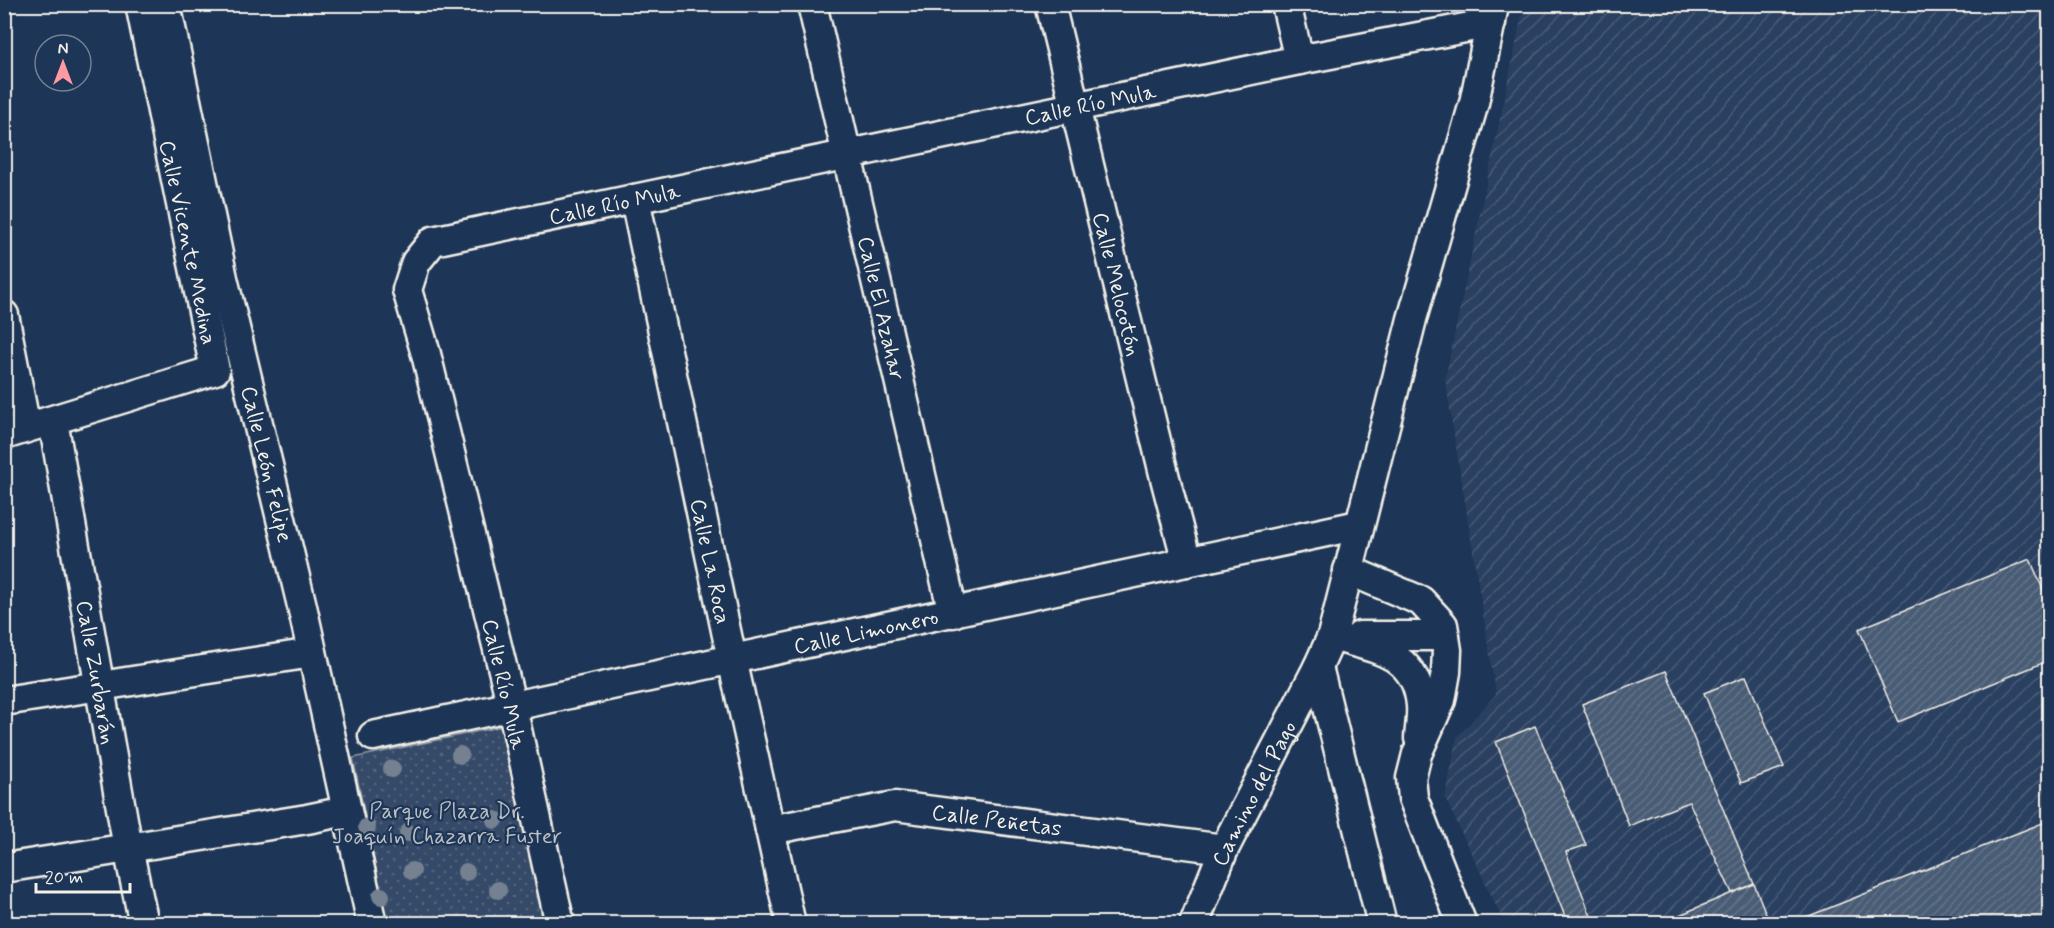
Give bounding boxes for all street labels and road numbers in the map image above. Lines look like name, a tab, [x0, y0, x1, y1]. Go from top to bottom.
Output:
street label: Calle Río Mula	[1022, 78, 1159, 133]
street label: Calle Vicente Medina	[152, 138, 222, 347]
street label: Calle Río Mula	[547, 178, 684, 232]
street label: Calle Melocotón	[1085, 209, 1147, 359]
street label: Calle El Azahar	[850, 234, 911, 383]
street label: Calle León Felipe	[233, 383, 298, 545]
street label: Calle La Roca	[683, 496, 736, 627]
street label: Calle Zurbarán	[69, 598, 122, 747]
street label: Calle Limonero	[791, 603, 941, 662]
street label: Calle Río Mula	[474, 617, 532, 753]
street label: Camino del Pago	[1207, 716, 1304, 870]
street label: Calle Peñetas	[930, 799, 1063, 844]

